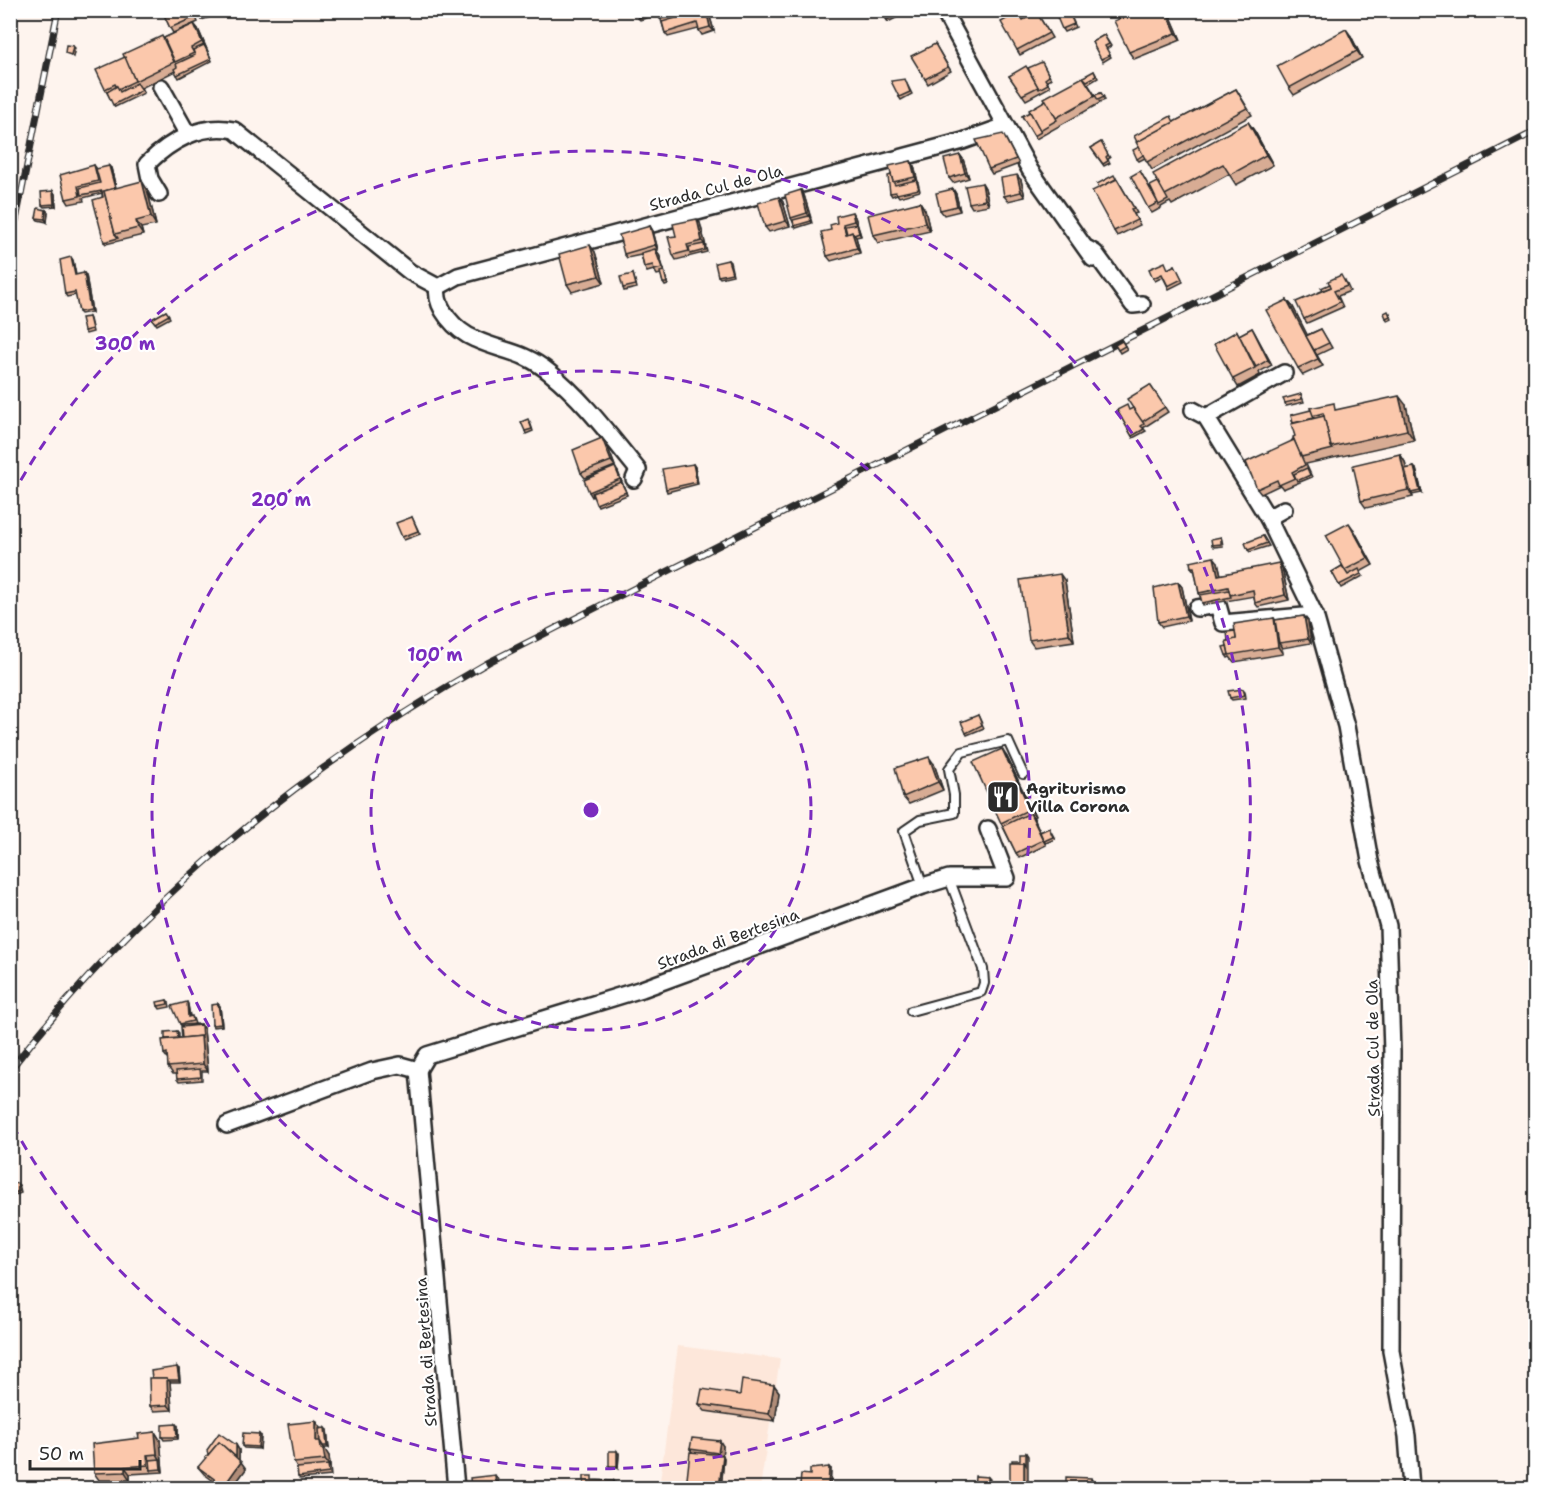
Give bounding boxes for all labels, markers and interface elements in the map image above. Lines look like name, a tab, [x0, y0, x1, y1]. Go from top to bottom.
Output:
street label: Strada Cul de Ola	[647, 160, 785, 216]
text: 300 m	[95, 332, 156, 356]
text: 200 m	[251, 488, 312, 512]
text: 100 m	[407, 643, 463, 667]
place label: Agriturismo Villa Corona	[1026, 778, 1129, 817]
restaurant icon: Agriturismo Villa Corona	[985, 779, 1021, 815]
centre of rings	[581, 800, 601, 820]
street label: Strada di Bertesina	[654, 904, 802, 974]
street label: Strada Cul de Ola	[1361, 979, 1385, 1117]
street label: Strada di Bertesina	[410, 1277, 442, 1427]
scale bar	[30, 1433, 140, 1471]
text: 50 m	[39, 1442, 84, 1466]

